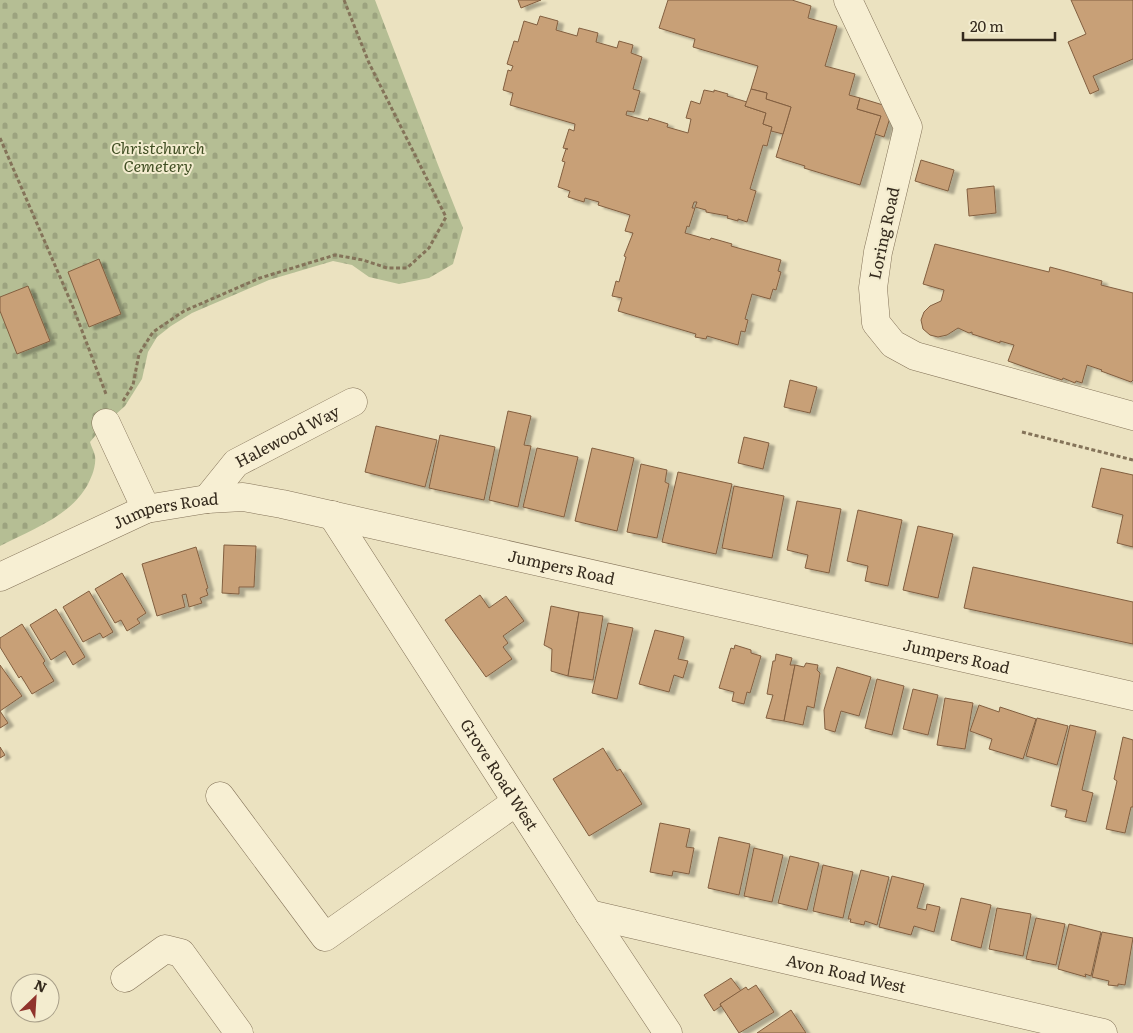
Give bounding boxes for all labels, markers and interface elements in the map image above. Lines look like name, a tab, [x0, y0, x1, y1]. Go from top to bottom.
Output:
scale bar	[963, 10, 1056, 42]
text: 20 m	[970, 14, 1004, 37]
park label: Christchurch Cemetery	[111, 135, 206, 177]
street label: Loring Road	[862, 184, 905, 281]
street label: Halewood Way	[230, 398, 344, 473]
street label: Jumpers Road	[108, 485, 219, 534]
street label: Jumpers Road	[506, 542, 618, 590]
street label: Jumpers Road	[901, 632, 1013, 679]
street label: Grove Road West	[455, 714, 545, 835]
street label: Avon Road West	[784, 947, 909, 998]
north arrow	[10, 973, 60, 1023]
text: N	[31, 974, 51, 997]

